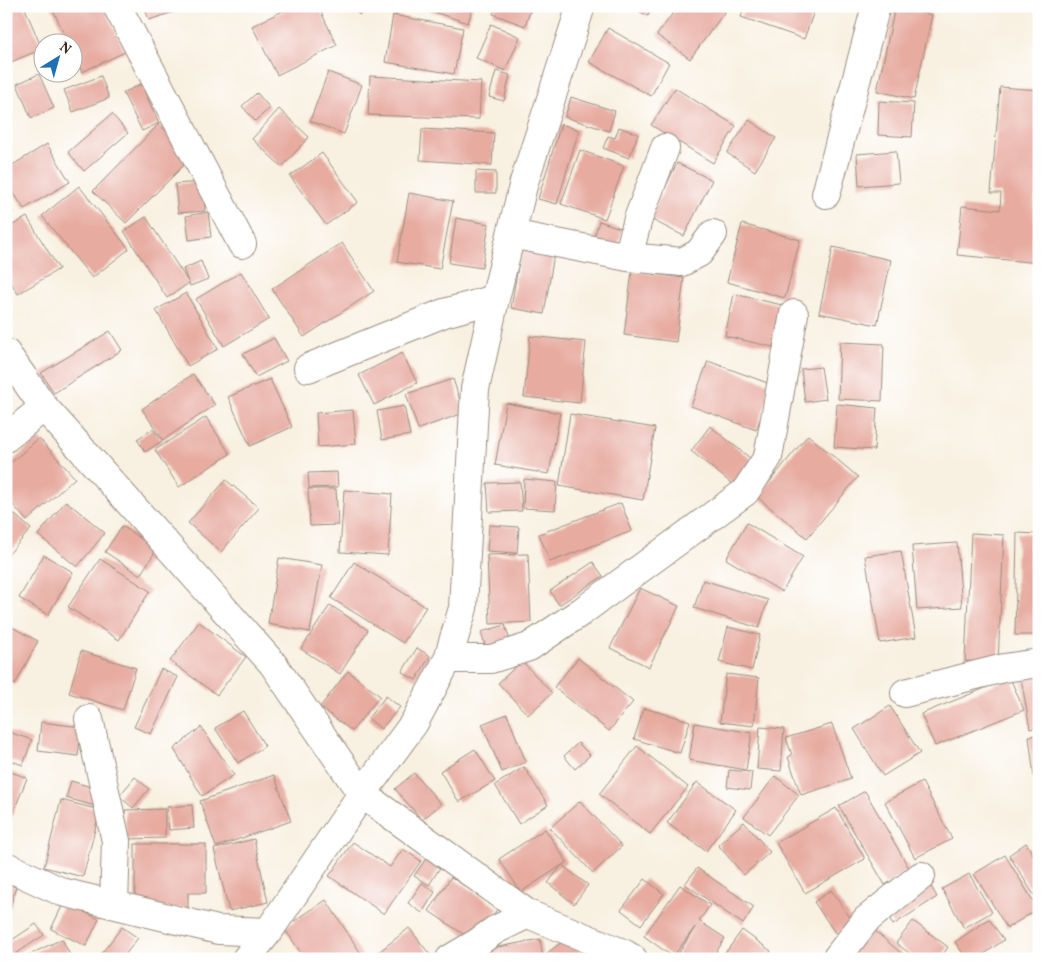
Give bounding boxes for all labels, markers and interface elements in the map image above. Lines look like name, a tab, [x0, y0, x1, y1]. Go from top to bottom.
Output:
north arrow	[32, 32, 82, 82]
text: N	[55, 38, 75, 59]

